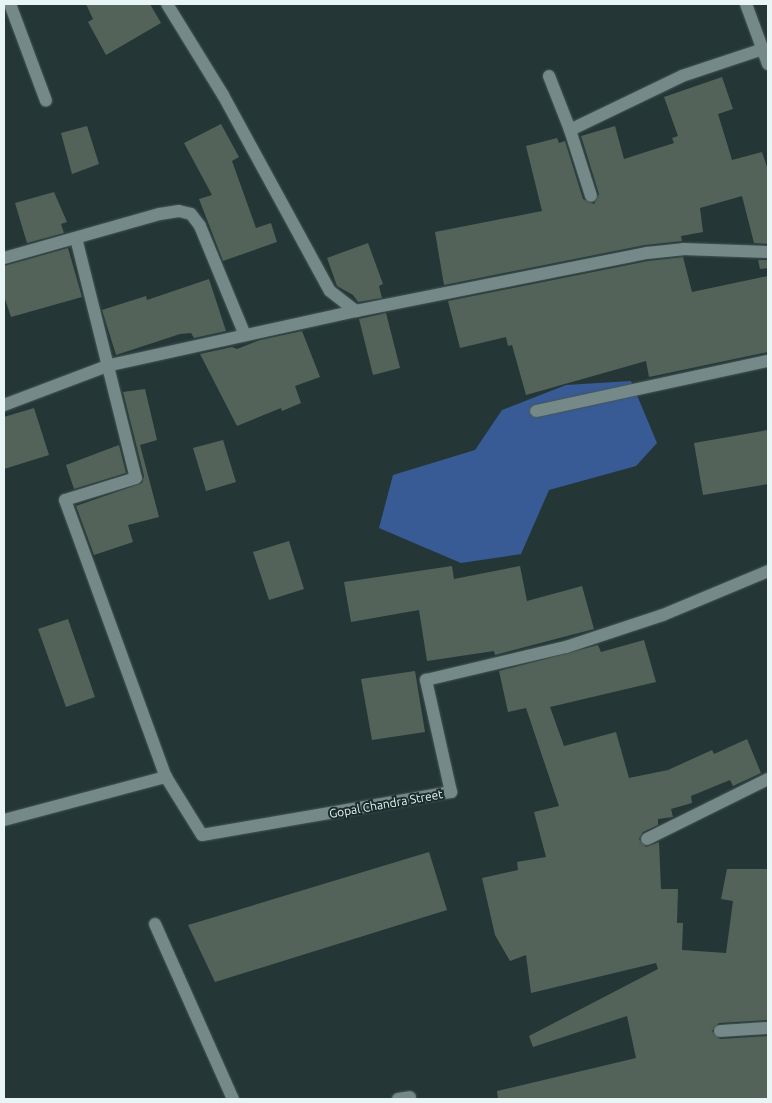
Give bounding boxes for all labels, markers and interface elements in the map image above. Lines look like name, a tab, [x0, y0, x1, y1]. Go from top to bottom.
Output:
street label: Gopal Chandra Street	[328, 787, 444, 821]

